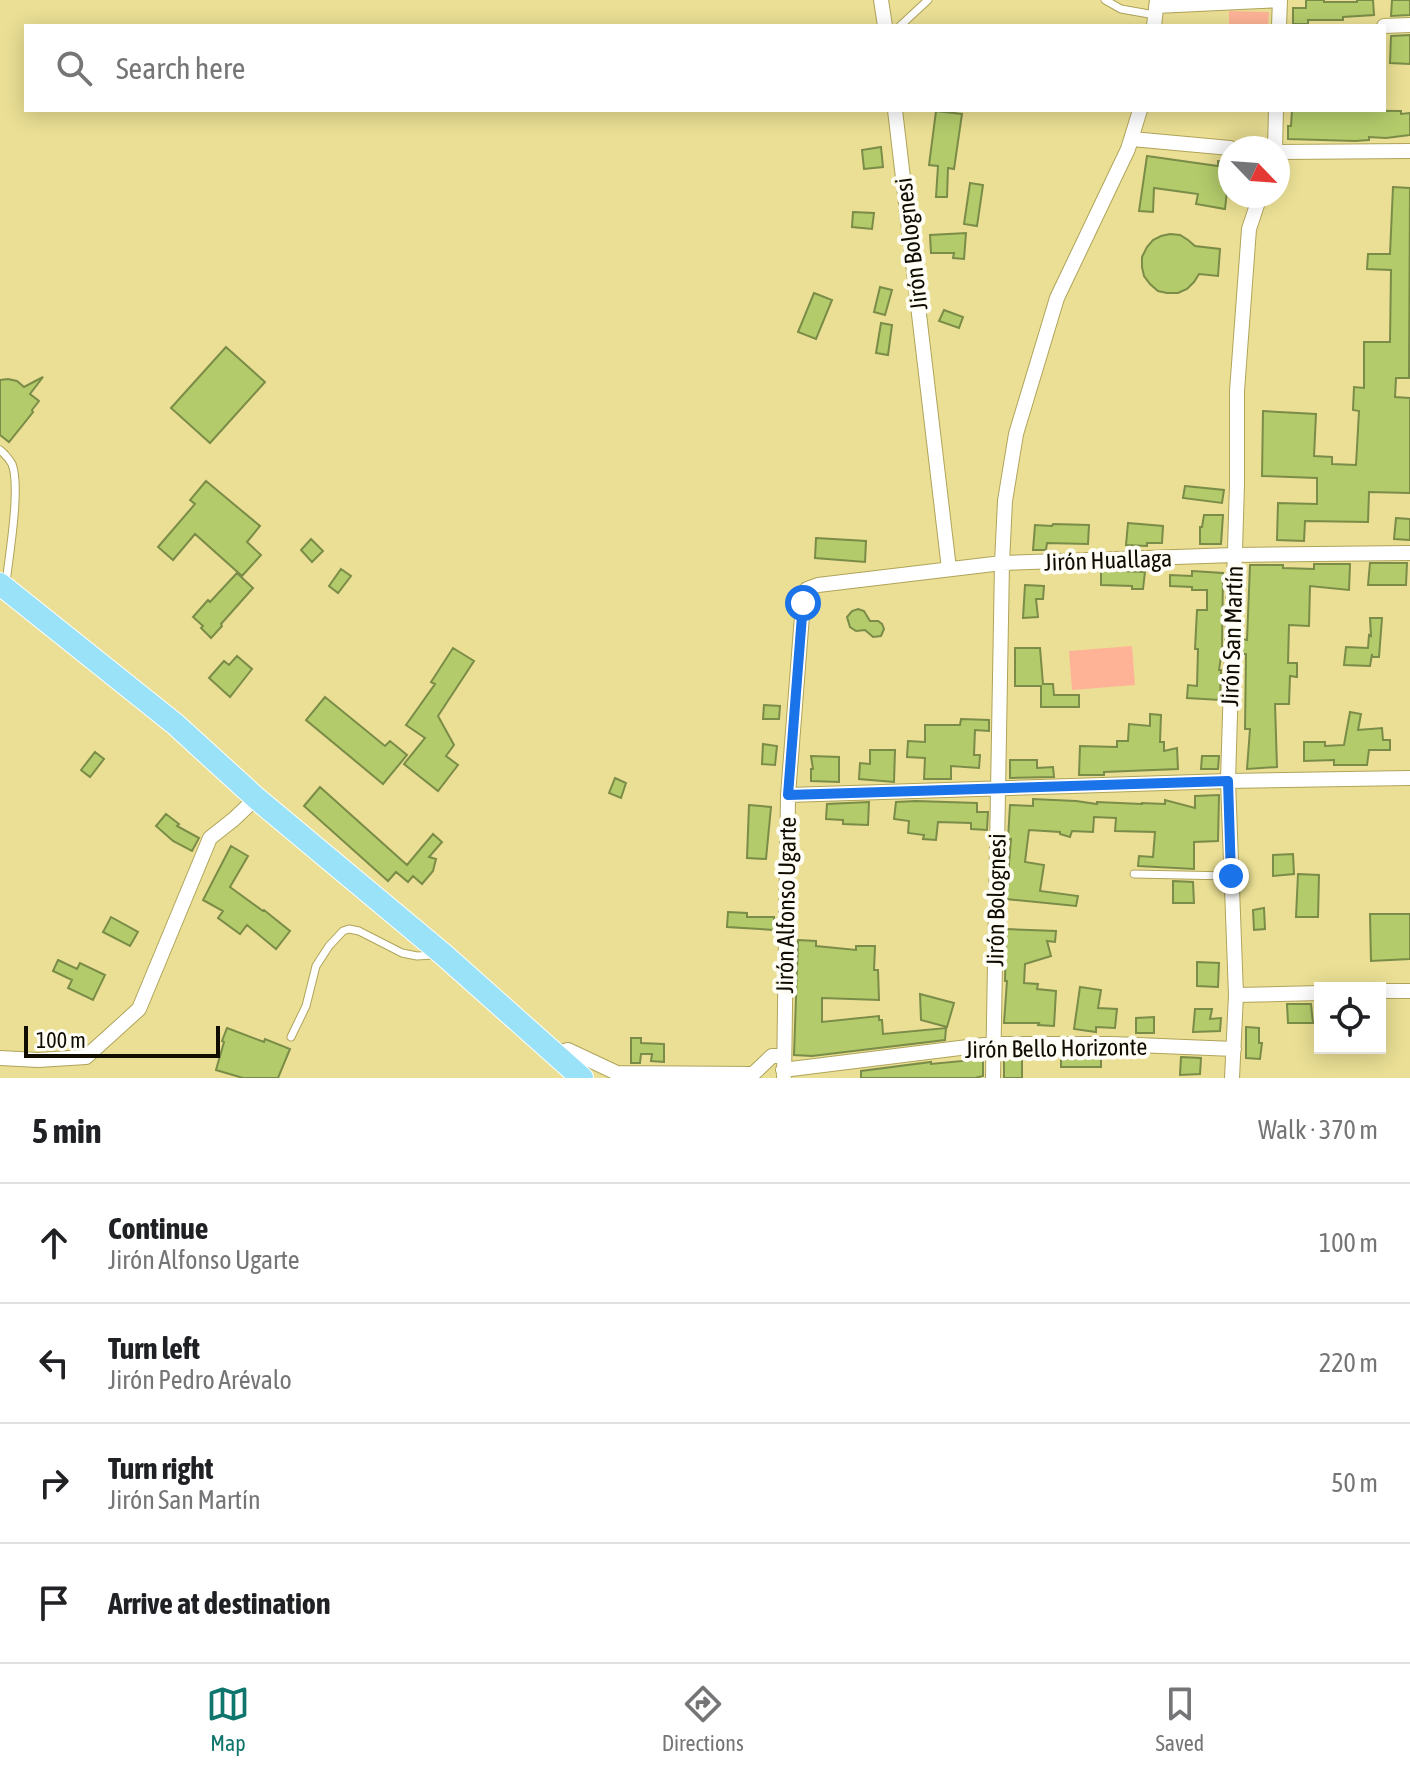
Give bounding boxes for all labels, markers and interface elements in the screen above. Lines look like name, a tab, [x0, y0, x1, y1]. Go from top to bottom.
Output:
search box	[24, 24, 1386, 112]
icon: search	[52, 46, 96, 90]
text: Search here	[116, 51, 245, 85]
north arrow	[1218, 136, 1290, 208]
street label: Jirón Bolognesi	[889, 176, 933, 312]
street label: Jirón Huallaga	[1044, 544, 1172, 576]
street label: Jirón San Martín	[1216, 565, 1248, 707]
route start	[785, 585, 821, 621]
street label: Jirón Alfonso Ugarte	[771, 816, 801, 994]
street label: Jirón Bolognesi	[981, 833, 1011, 967]
route end	[1213, 858, 1249, 894]
map controls	[1314, 982, 1386, 1054]
button: locate	[1314, 982, 1386, 1054]
scale bar	[24, 1022, 220, 1058]
text: 100 m	[36, 1027, 86, 1053]
street label: Jirón Bello Horizonte	[965, 1033, 1147, 1063]
text: 5 min	[32, 1111, 101, 1150]
text: Walk · 370 m	[1258, 1115, 1378, 1145]
text: Continue	[108, 1211, 208, 1245]
icon: ahead	[32, 1221, 76, 1265]
text: 100 m	[1319, 1228, 1378, 1258]
text: Jirón Alfonso Ugarte	[108, 1245, 300, 1275]
text: Turn left	[108, 1331, 200, 1365]
icon: left	[32, 1341, 76, 1385]
text: 220 m	[1319, 1348, 1378, 1378]
text: Jirón Pedro Arévalo	[108, 1365, 292, 1395]
text: Turn right	[108, 1451, 214, 1485]
icon: right	[32, 1461, 76, 1505]
text: 50 m	[1331, 1468, 1378, 1498]
text: Jirón San Martín	[108, 1485, 261, 1515]
icon: arrive	[32, 1581, 76, 1625]
text: Arrive at destination	[108, 1586, 330, 1620]
tab: Map	[206, 1682, 250, 1756]
tab: Directions	[662, 1682, 744, 1756]
tab: Saved	[1155, 1682, 1204, 1756]

